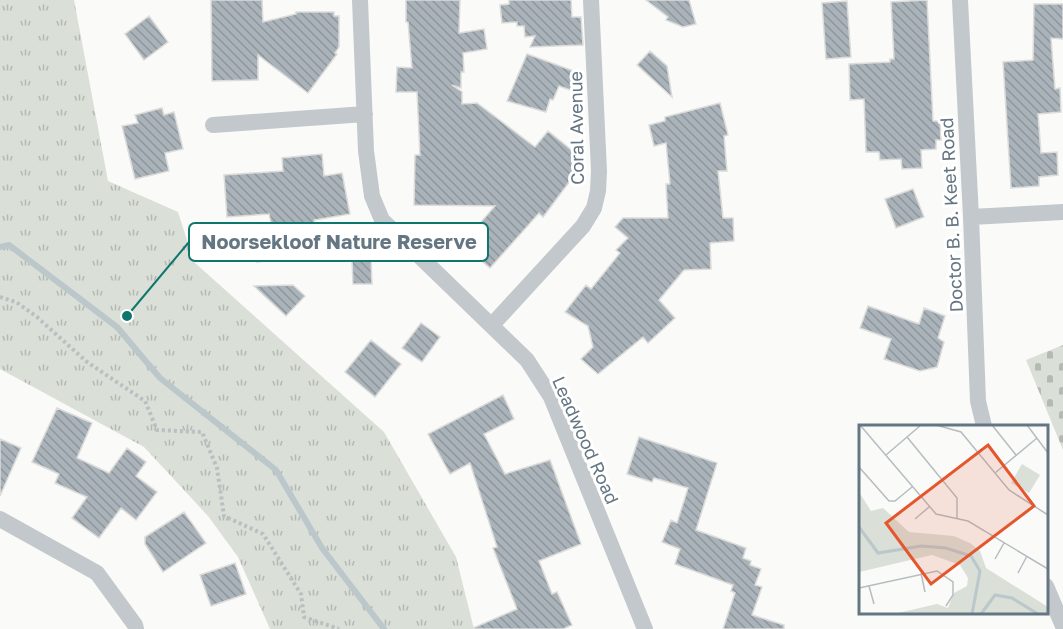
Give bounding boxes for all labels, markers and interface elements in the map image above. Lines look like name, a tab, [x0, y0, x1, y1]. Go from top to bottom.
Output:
street label: Coral Avenue	[564, 71, 588, 185]
street label: Doctor B. B. Keet Road	[935, 117, 967, 313]
callout: Noorsekloof Nature Reserve	[189, 223, 488, 261]
text: Noorsekloof Nature Reserve	[201, 229, 477, 253]
street label: Leadwood Road	[548, 373, 624, 507]
inset map	[859, 425, 1048, 614]

